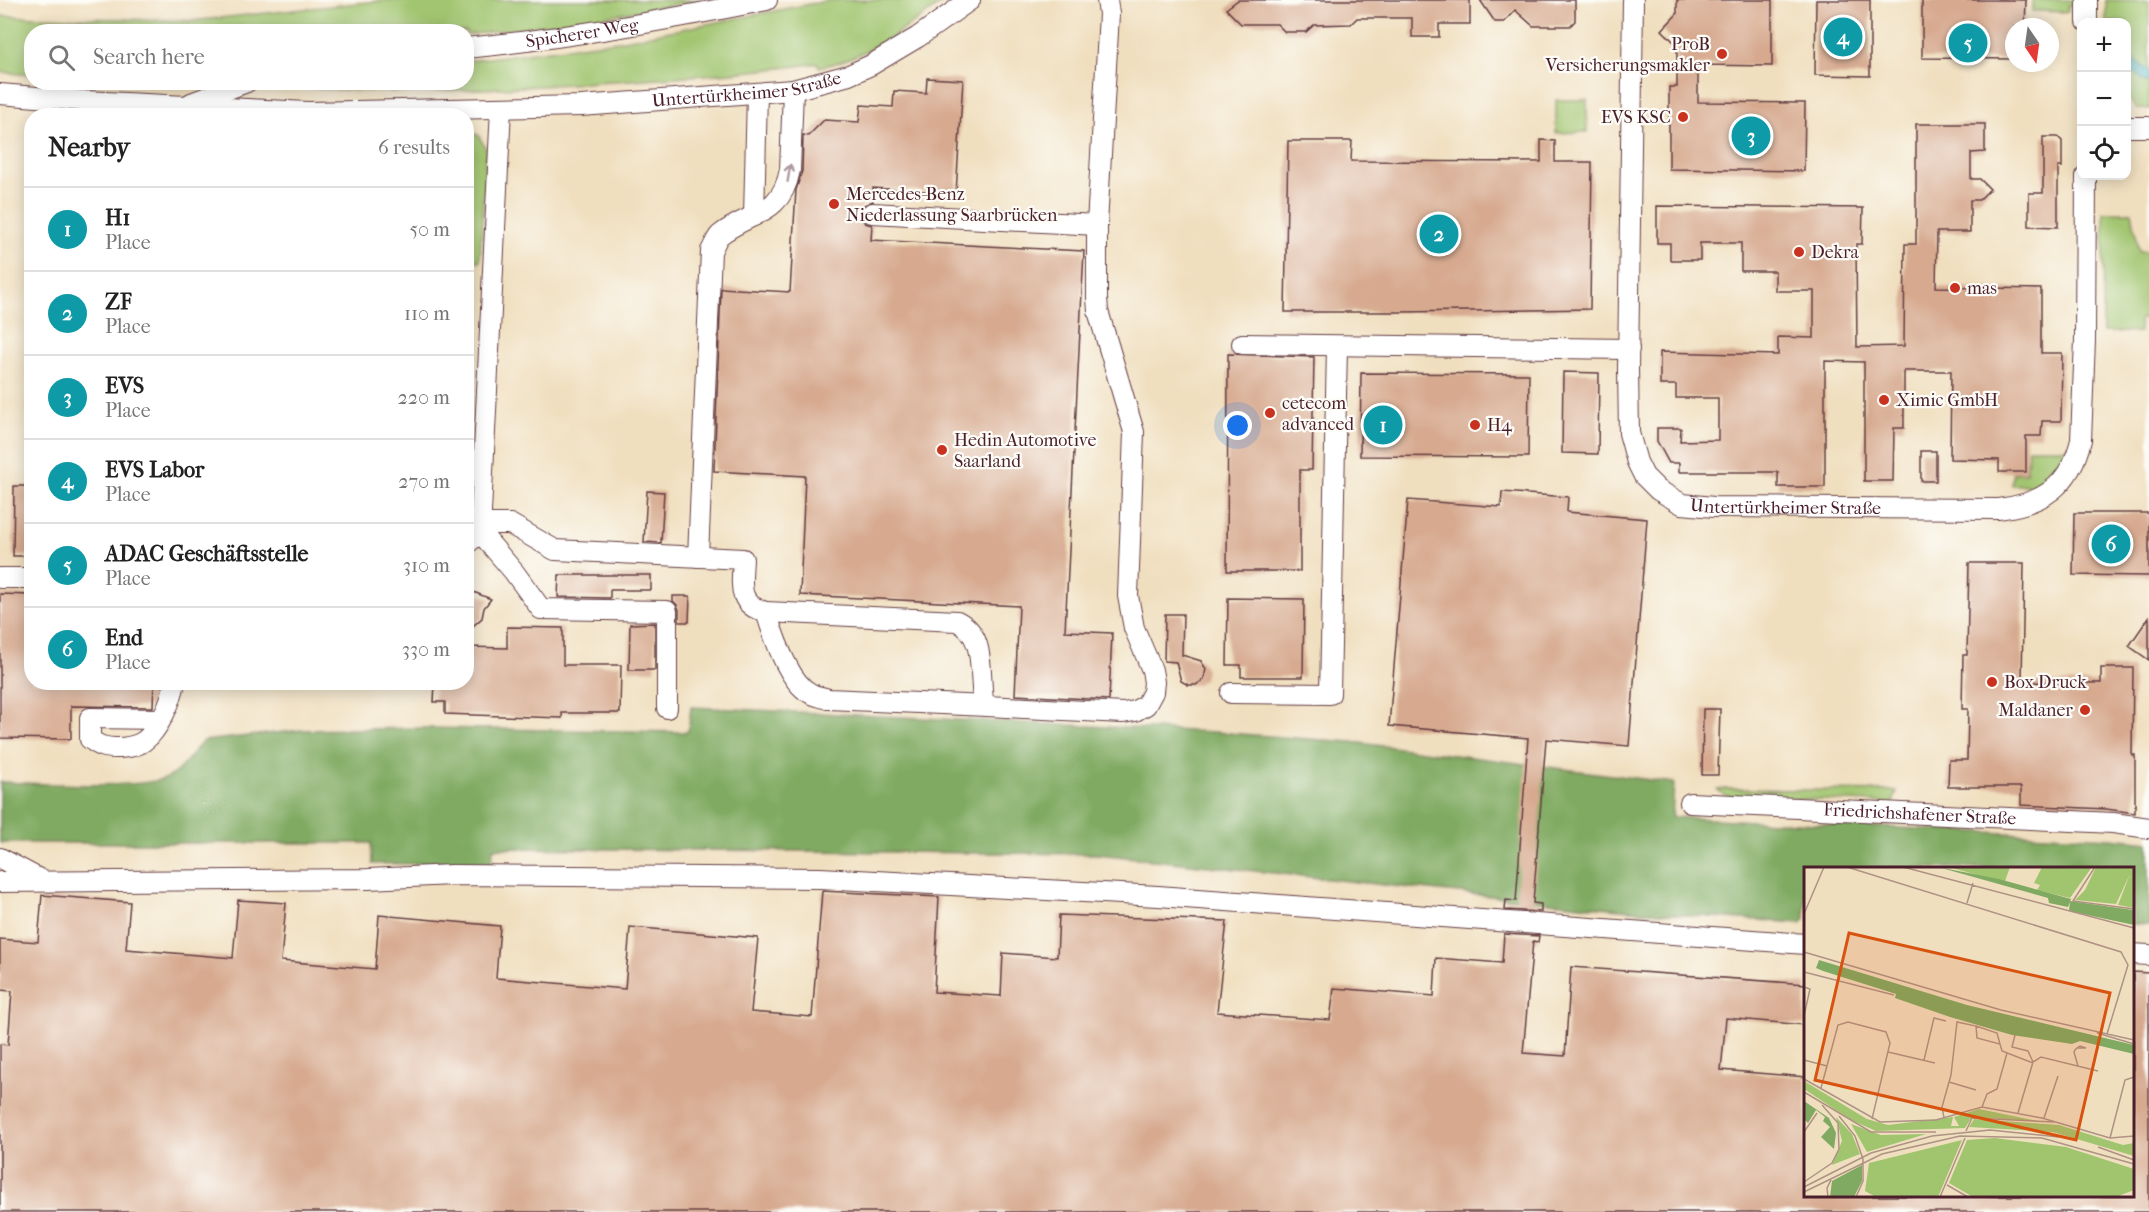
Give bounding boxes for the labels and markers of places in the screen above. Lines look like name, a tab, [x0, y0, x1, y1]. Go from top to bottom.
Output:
pin: 4	[1824, 15, 1862, 60]
pin: 5	[1948, 20, 1988, 66]
place label: ProB Versicherungsmakler	[1545, 34, 1710, 76]
marker: ProB Versicherungsmakler	[1715, 47, 1729, 61]
place label: EVS KSC	[1601, 107, 1671, 128]
marker: EVS KSC	[1676, 110, 1690, 124]
pin: 3	[1732, 114, 1770, 158]
place label: Mercedes-Benz Niederlassung Saarbrücken	[846, 184, 1058, 226]
marker: Mercedes-Benz Niederlassung Saarbrücken	[827, 197, 841, 211]
pin: 2	[1420, 212, 1458, 256]
place label: Dekra	[1811, 242, 1860, 263]
marker: Dekra	[1792, 245, 1806, 259]
place label: mas	[1967, 278, 1997, 299]
marker: mas	[1948, 281, 1962, 295]
place label: Ximic GmbH	[1896, 390, 1998, 411]
place label: cetecom advanced	[1282, 393, 1354, 435]
marker: Ximic GmbH	[1877, 393, 1891, 407]
pin: 1	[1364, 402, 1402, 448]
marker: cetecom advanced	[1263, 406, 1277, 420]
place label: H4	[1487, 415, 1512, 436]
marker: H4	[1468, 418, 1482, 432]
place label: Hedin Automotive Saarland	[954, 430, 1096, 472]
marker: Hedin Automotive Saarland	[935, 443, 949, 457]
pin: 6	[2092, 522, 2130, 566]
place label: Box Druck	[2004, 672, 2087, 693]
marker: Box Druck	[1985, 675, 1999, 689]
place label: Maldaner	[1998, 700, 2073, 721]
marker: Maldaner	[2078, 703, 2092, 717]

